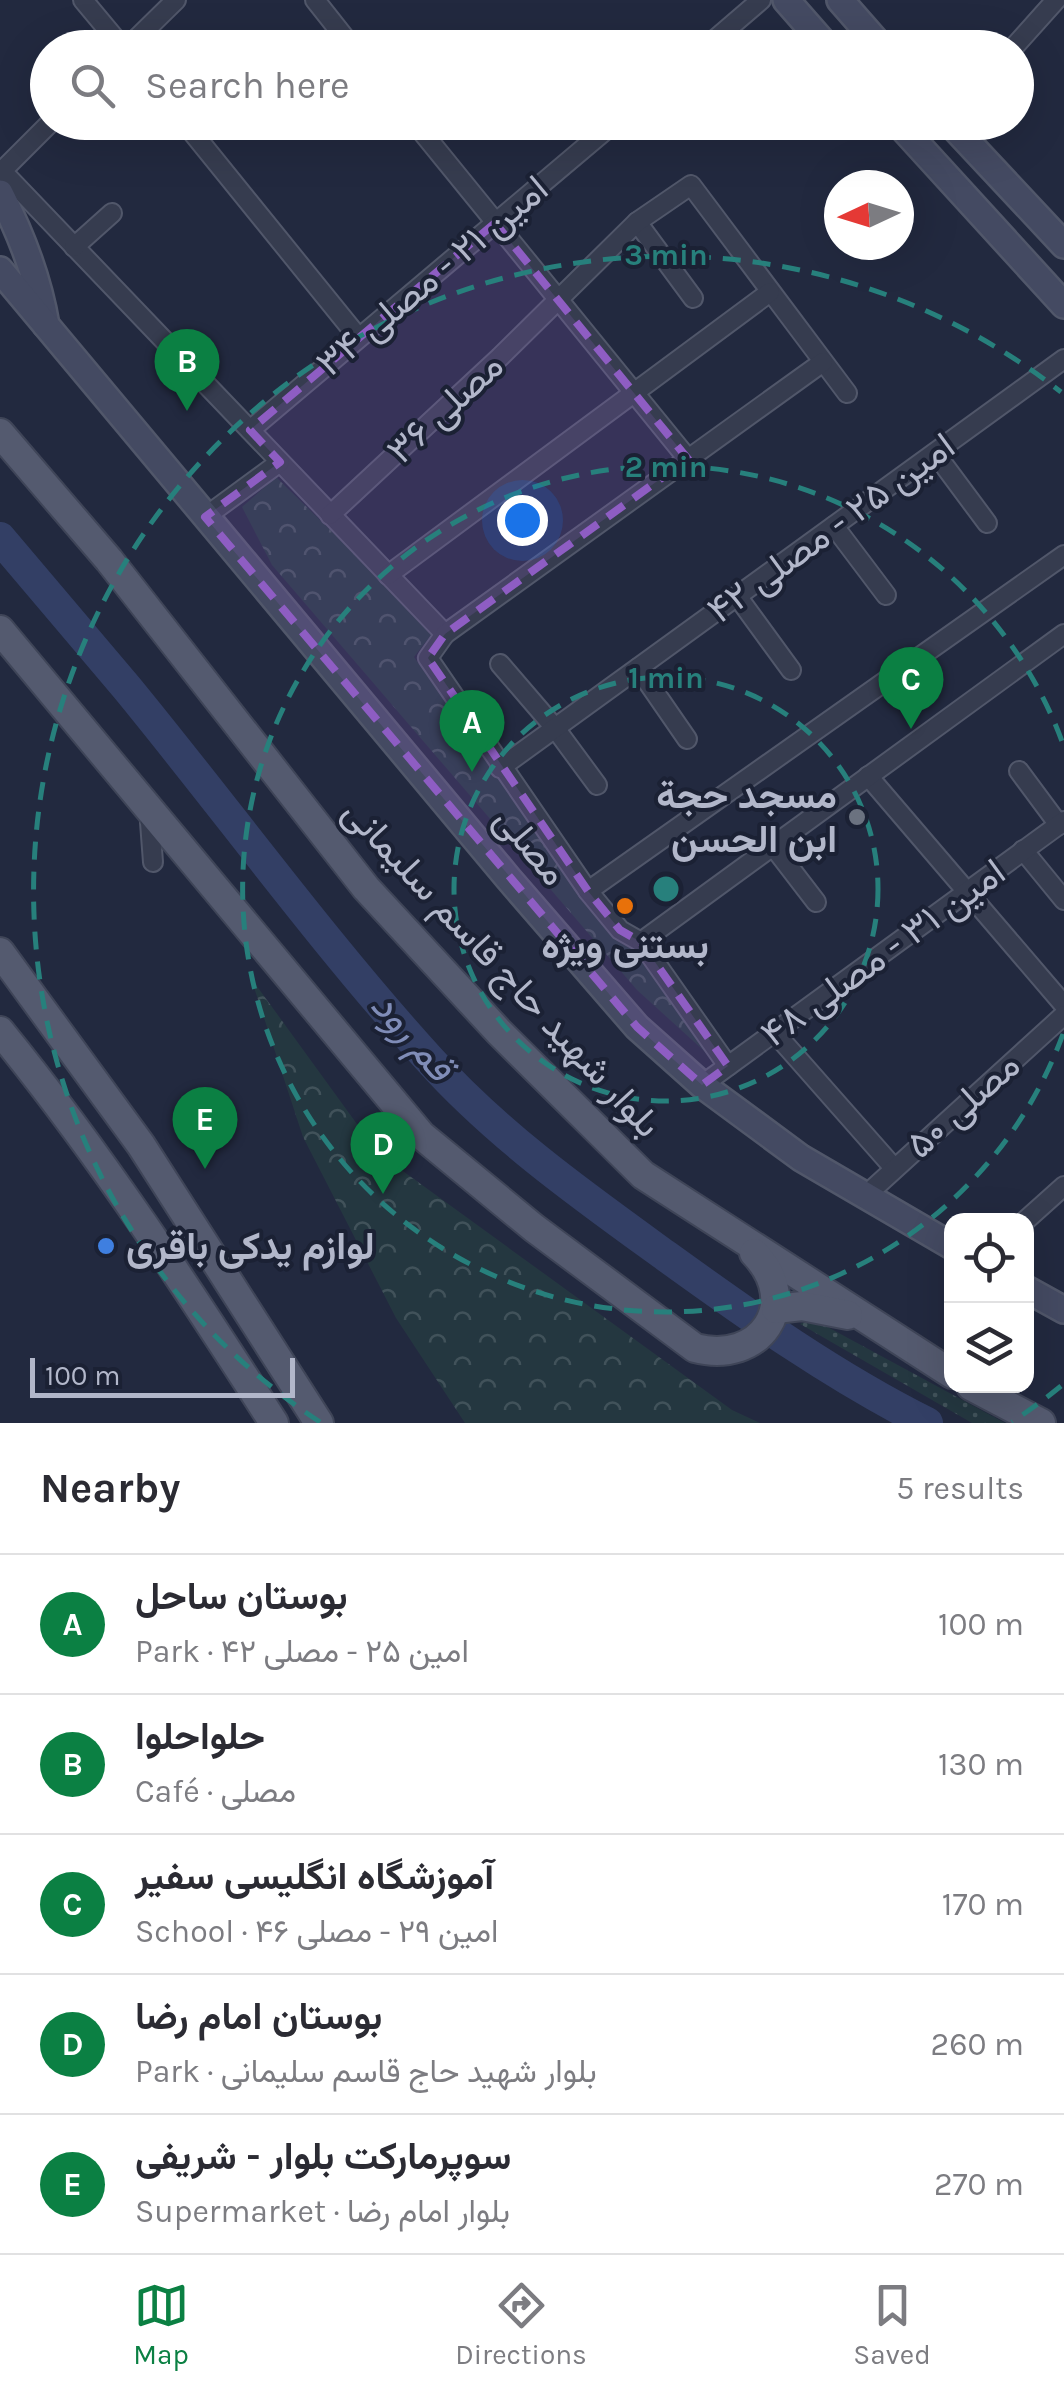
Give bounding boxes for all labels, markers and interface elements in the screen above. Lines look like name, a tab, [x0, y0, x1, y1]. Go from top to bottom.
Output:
search box	[30, 30, 1034, 140]
icon: search	[65, 58, 120, 113]
text: Search here	[145, 63, 349, 108]
street label: امین ۲۱ - مصلی ۳۴	[307, 166, 557, 386]
north arrow	[824, 170, 914, 260]
text: 3 min	[624, 237, 708, 273]
pin: B	[154, 328, 220, 411]
street label: مصلی ۳۶	[378, 343, 512, 473]
street label: امین ۲۵ - مصلی ۴۲	[699, 423, 963, 633]
text: 2 min	[625, 449, 707, 485]
your location	[497, 495, 548, 546]
pin: C	[878, 646, 944, 729]
text: 1 min	[628, 660, 704, 696]
pin: A	[440, 690, 504, 772]
place label: مسجد حجة ابن الحسن	[656, 773, 837, 862]
street label: بلوار شهید حاج قاسم سلیمانی	[331, 789, 671, 1149]
street label: مصلی	[485, 797, 577, 895]
marker: مسجد حجة ابن الحسن	[846, 806, 868, 828]
street label: امین ۳۱ - مصلی ۴۸	[752, 849, 1014, 1057]
centre of rings	[648, 871, 684, 907]
marker: بستنی ویژه	[614, 895, 636, 917]
place label: بستنی ویژه	[541, 923, 709, 969]
water label: قم رود	[359, 982, 467, 1095]
street label: مصلی ۵۰	[897, 1042, 1029, 1168]
pin: E	[172, 1086, 238, 1169]
pin: D	[350, 1112, 416, 1194]
map controls	[944, 1213, 1034, 1393]
button: locate	[944, 1213, 1034, 1303]
place label: لوازم یدکی باقری	[126, 1224, 375, 1271]
marker: لوازم یدکی باقری	[95, 1235, 117, 1257]
button: layers	[944, 1303, 1034, 1393]
scale bar	[30, 1353, 295, 1398]
text: 100 m	[45, 1359, 120, 1392]
text: Nearby	[40, 1463, 180, 1513]
text: 5 results	[896, 1470, 1024, 1507]
text: بوستان ساحل	[135, 1574, 348, 1619]
text: A	[62, 1606, 83, 1643]
text: 100 m	[938, 1606, 1024, 1643]
text: Park · امین ۲۵ - مصلی ۴۲	[135, 1633, 469, 1670]
text: حلواحلوا	[135, 1714, 265, 1759]
text: B	[62, 1746, 83, 1783]
text: 130 m	[938, 1746, 1024, 1783]
text: Café · مصلی	[135, 1773, 296, 1810]
text: آموزشگاه انگلیسی سفیر	[135, 1854, 494, 1899]
text: C	[62, 1886, 83, 1923]
text: 170 m	[942, 1886, 1024, 1923]
text: School · امین ۲۹ - مصلی ۴۶	[135, 1913, 498, 1950]
text: بوستان امام رضا	[135, 1994, 382, 2039]
text: D	[62, 2026, 83, 2063]
text: 260 m	[931, 2026, 1024, 2063]
text: Park · بلوار شهید حاج قاسم سلیمانی	[135, 2053, 597, 2090]
text: سوپرمارکت بلوار - شریفی	[135, 2134, 511, 2179]
text: E	[63, 2166, 82, 2203]
text: 270 m	[934, 2166, 1024, 2203]
text: Supermarket · بلوار امام رضا	[135, 2193, 510, 2230]
tab: Map	[133, 2278, 189, 2371]
tab: Directions	[455, 2278, 587, 2371]
tab: Saved	[853, 2278, 931, 2371]

